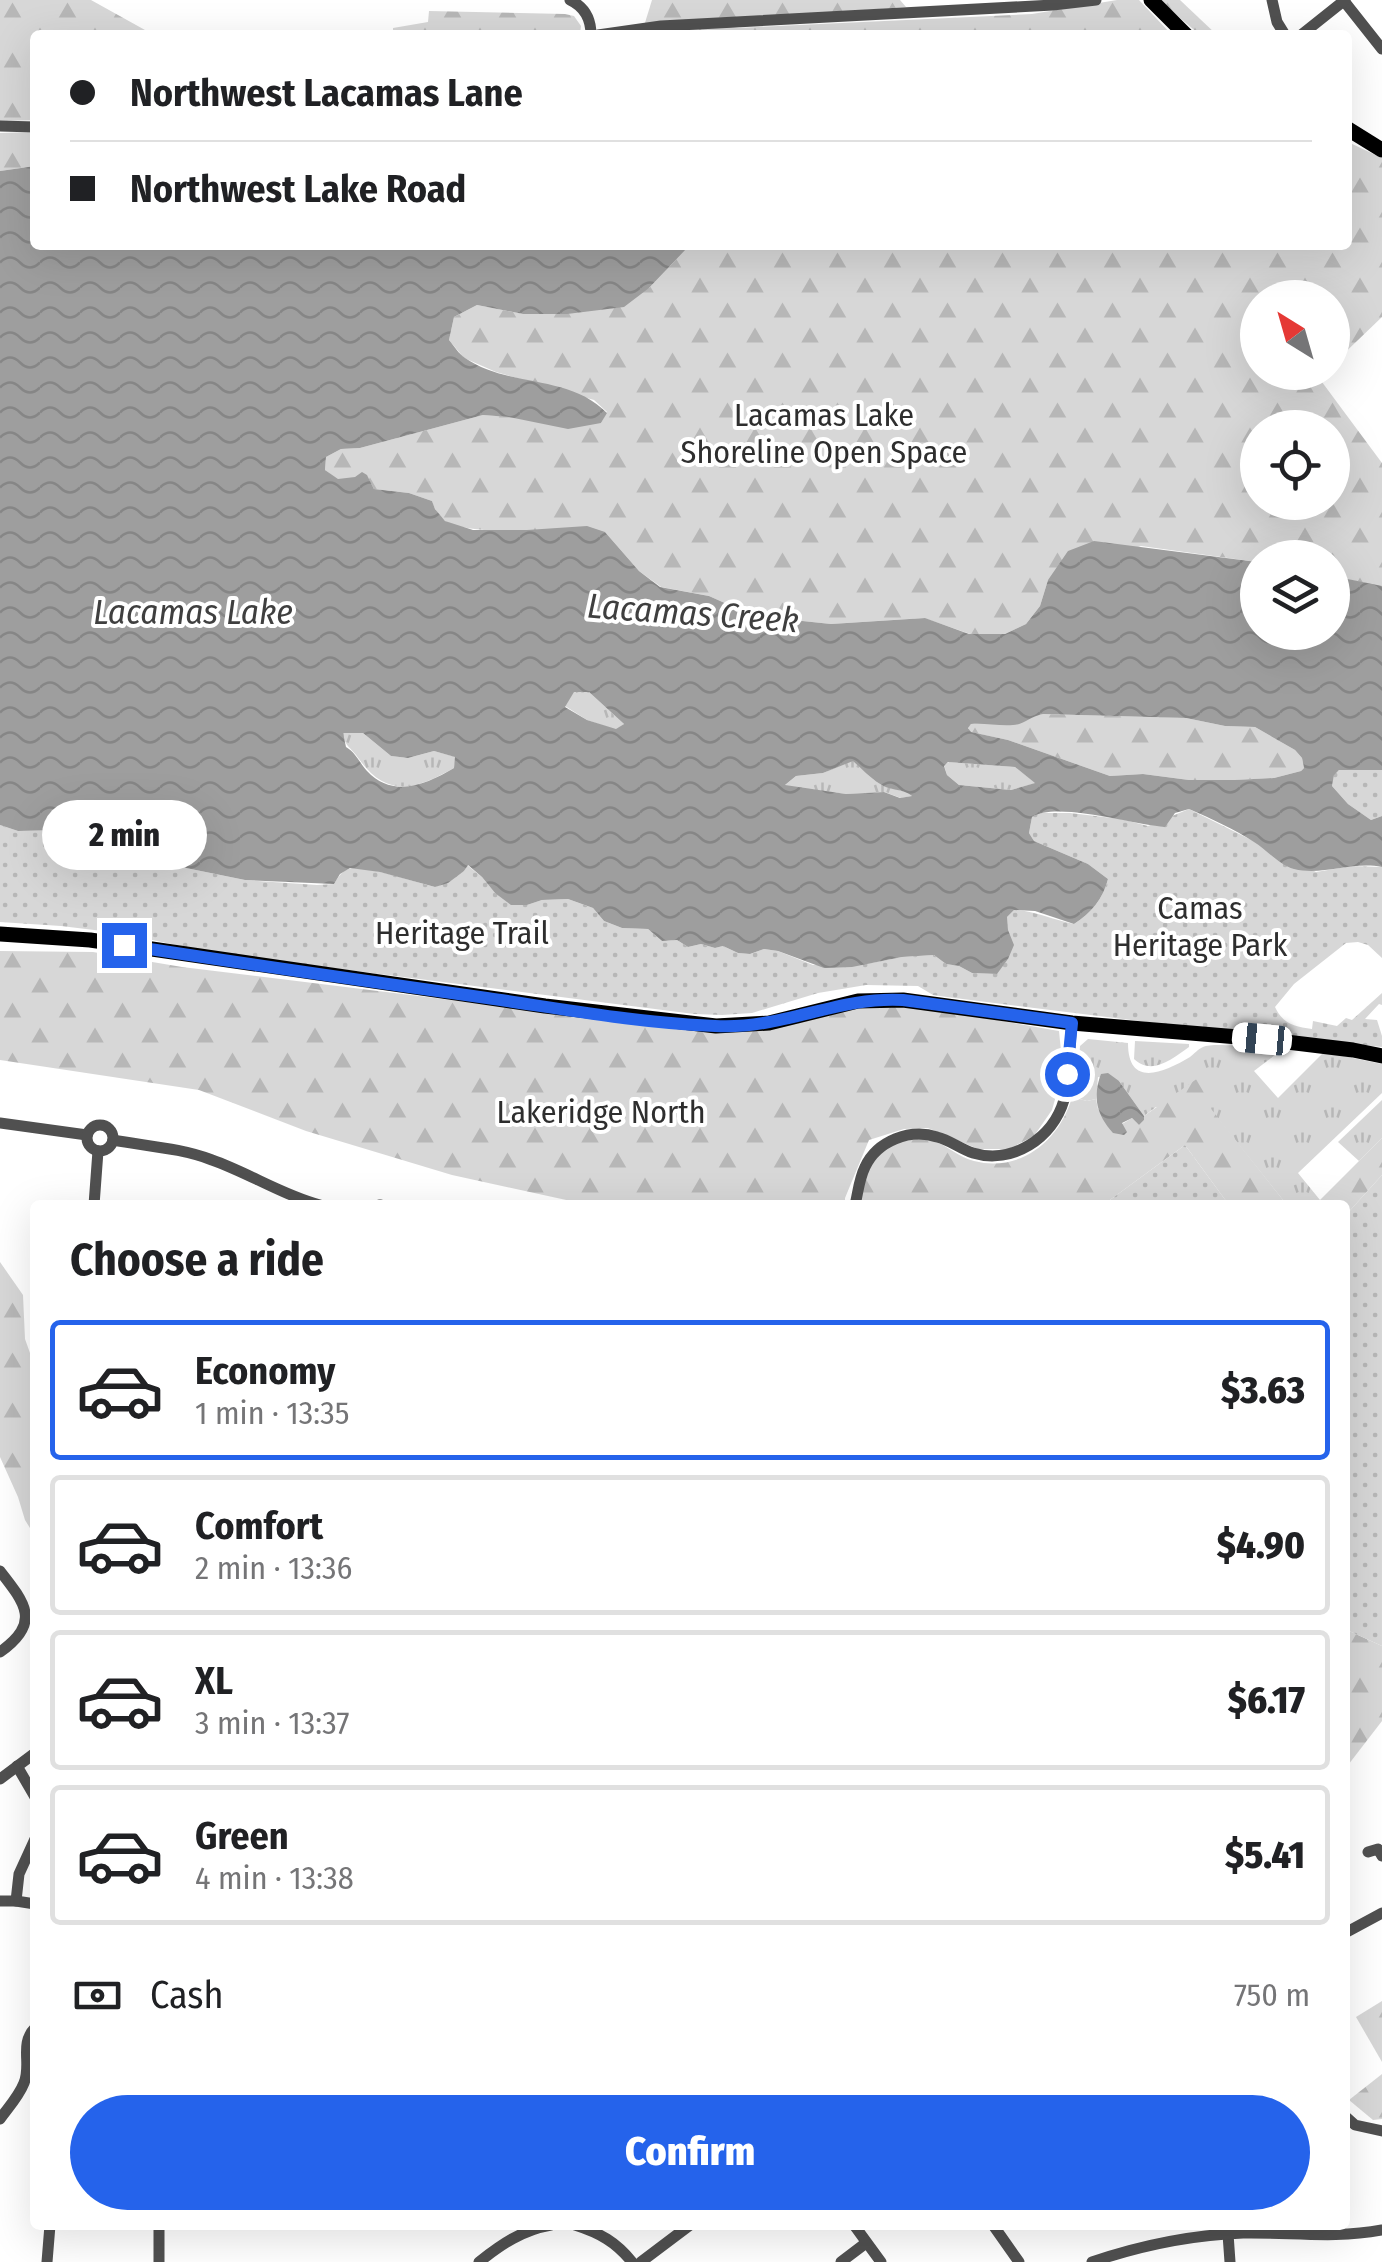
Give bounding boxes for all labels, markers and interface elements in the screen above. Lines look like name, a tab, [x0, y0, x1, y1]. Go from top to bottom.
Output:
text: Northwest Lacamas Lane	[130, 70, 523, 116]
text: Northwest Lake Road	[130, 166, 466, 212]
north arrow	[1240, 280, 1350, 390]
map controls	[1240, 280, 1350, 650]
park label: Lacamas Lake Shoreline Open Space	[681, 396, 967, 471]
button: locate	[1240, 410, 1350, 520]
button: layers	[1240, 540, 1350, 650]
water label: Lacamas Creek	[586, 585, 800, 641]
water label: Lacamas Lake	[93, 591, 293, 633]
callout: 2 min	[42, 800, 206, 870]
text: 2 min	[89, 816, 160, 854]
park label: Camas Heritage Park	[1113, 889, 1287, 964]
park label: Heritage Trail	[375, 914, 549, 952]
route end	[102, 923, 147, 968]
car	[1231, 1021, 1293, 1057]
route start	[1045, 1052, 1090, 1097]
park label: Lakeridge North	[496, 1093, 706, 1131]
text: Choose a ride	[70, 1233, 324, 1287]
icon: car	[75, 1345, 165, 1435]
text: Economy	[195, 1348, 335, 1394]
text: $3.63	[1221, 1367, 1305, 1413]
text: 1 min · 13:35	[195, 1394, 349, 1432]
icon: car	[75, 1500, 165, 1590]
text: Comfort	[195, 1503, 323, 1549]
text: $4.90	[1217, 1522, 1305, 1568]
text: 2 min · 13:36	[195, 1549, 352, 1587]
icon: car	[75, 1655, 165, 1745]
text: XL	[195, 1658, 233, 1704]
text: $6.17	[1228, 1677, 1305, 1723]
text: 3 min · 13:37	[195, 1704, 350, 1742]
icon: car	[75, 1810, 165, 1900]
text: Green	[195, 1813, 289, 1859]
text: $5.41	[1225, 1832, 1305, 1878]
text: 4 min · 13:38	[195, 1859, 354, 1897]
icon: cash	[70, 1968, 125, 2023]
text: Cash	[150, 1972, 224, 2018]
text: 750 m	[1234, 1976, 1310, 2014]
button: Confirm	[70, 2095, 1310, 2210]

